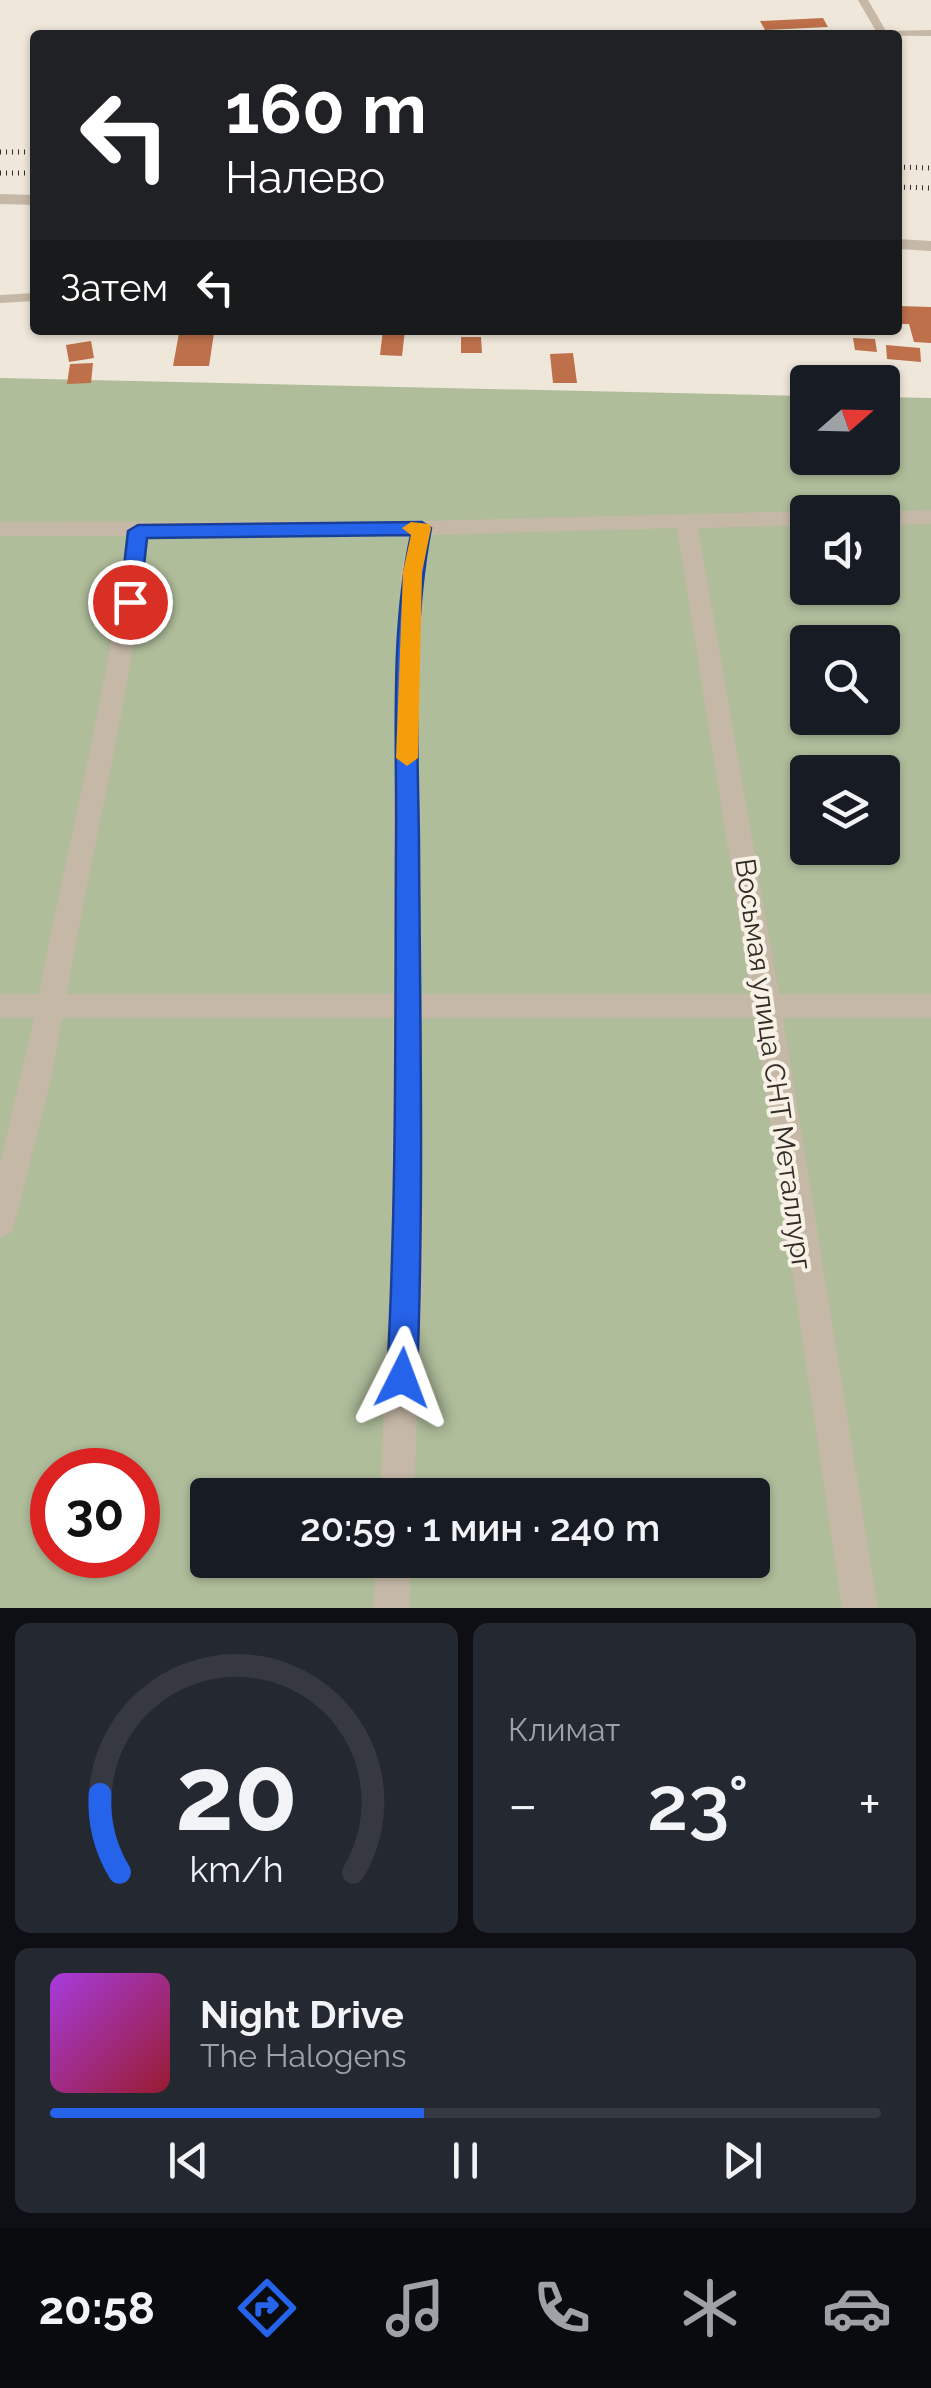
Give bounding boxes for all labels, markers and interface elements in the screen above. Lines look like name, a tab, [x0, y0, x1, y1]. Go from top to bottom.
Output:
text: 160 m	[225, 67, 427, 149]
icon: left	[60, 70, 190, 200]
text: Налево	[225, 151, 385, 204]
icon: left	[188, 260, 243, 315]
text: Затем	[60, 265, 168, 310]
north arrow	[790, 365, 900, 475]
map controls	[790, 365, 900, 865]
button: sound	[790, 495, 900, 605]
pin	[88, 560, 173, 645]
icon: arrive	[103, 575, 158, 630]
button: search	[790, 625, 900, 735]
button: layers	[790, 755, 900, 865]
street label: Восьмая улица СНТ Металлург	[728, 856, 819, 1272]
position arrow	[350, 1326, 454, 1430]
speed limit sign: 30	[30, 1448, 160, 1578]
text: 20:59 · 1 мин · 240 m	[300, 1505, 660, 1550]
text: Климат	[508, 1711, 620, 1748]
text: 20	[175, 1732, 298, 1854]
text: 23°	[647, 1759, 749, 1848]
text: −	[508, 1772, 538, 1837]
text: +	[858, 1772, 881, 1837]
text: km/h	[189, 1848, 284, 1890]
text: Night Drive	[200, 1992, 404, 2037]
text: The Halogens	[200, 2037, 406, 2074]
icon: previous	[161, 2133, 216, 2188]
icon: pause	[438, 2133, 493, 2188]
icon: next	[715, 2133, 770, 2188]
icon: directions	[232, 2273, 302, 2343]
icon: music	[380, 2273, 450, 2343]
icon: phone	[527, 2273, 597, 2343]
icon: climate	[675, 2273, 745, 2343]
icon: car	[822, 2273, 892, 2343]
text: 20:58	[39, 2282, 155, 2335]

